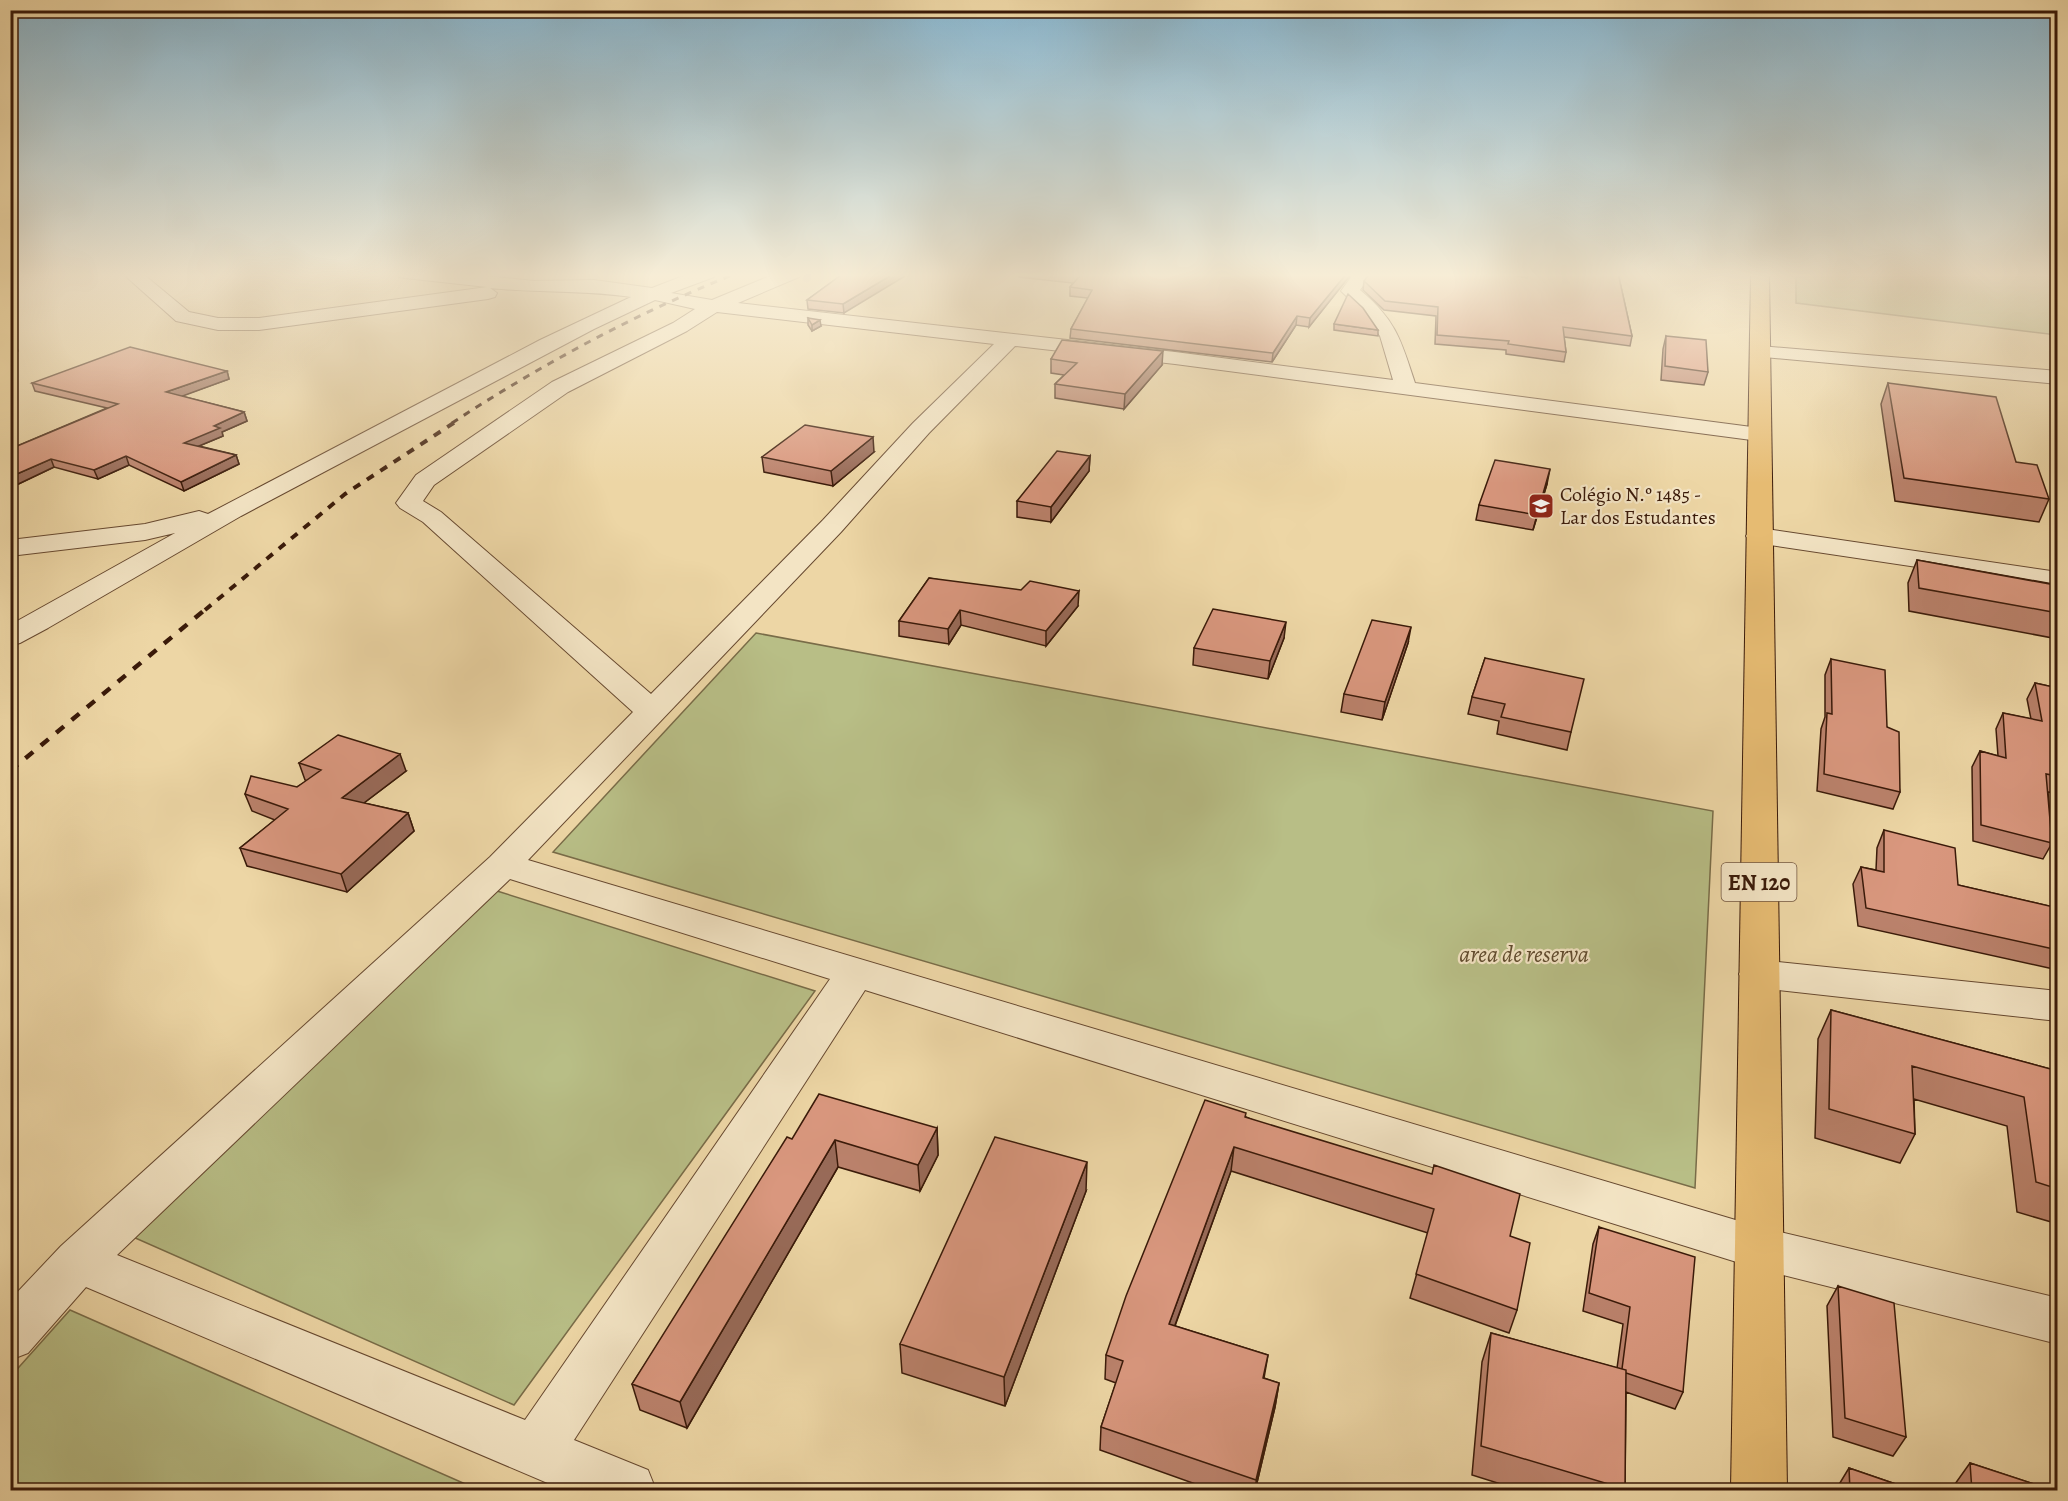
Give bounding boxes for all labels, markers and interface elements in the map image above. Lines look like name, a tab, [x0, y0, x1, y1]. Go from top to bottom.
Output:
place label: Colégio N.º 1485 - Lar dos Estudantes	[1560, 481, 1716, 531]
school or university icon: Colégio N.º 1485 - Lar dos Estudantes	[1526, 491, 1556, 521]
road number: EN 120	[1722, 863, 1796, 901]
park label: area de reserva	[1459, 938, 1589, 970]

